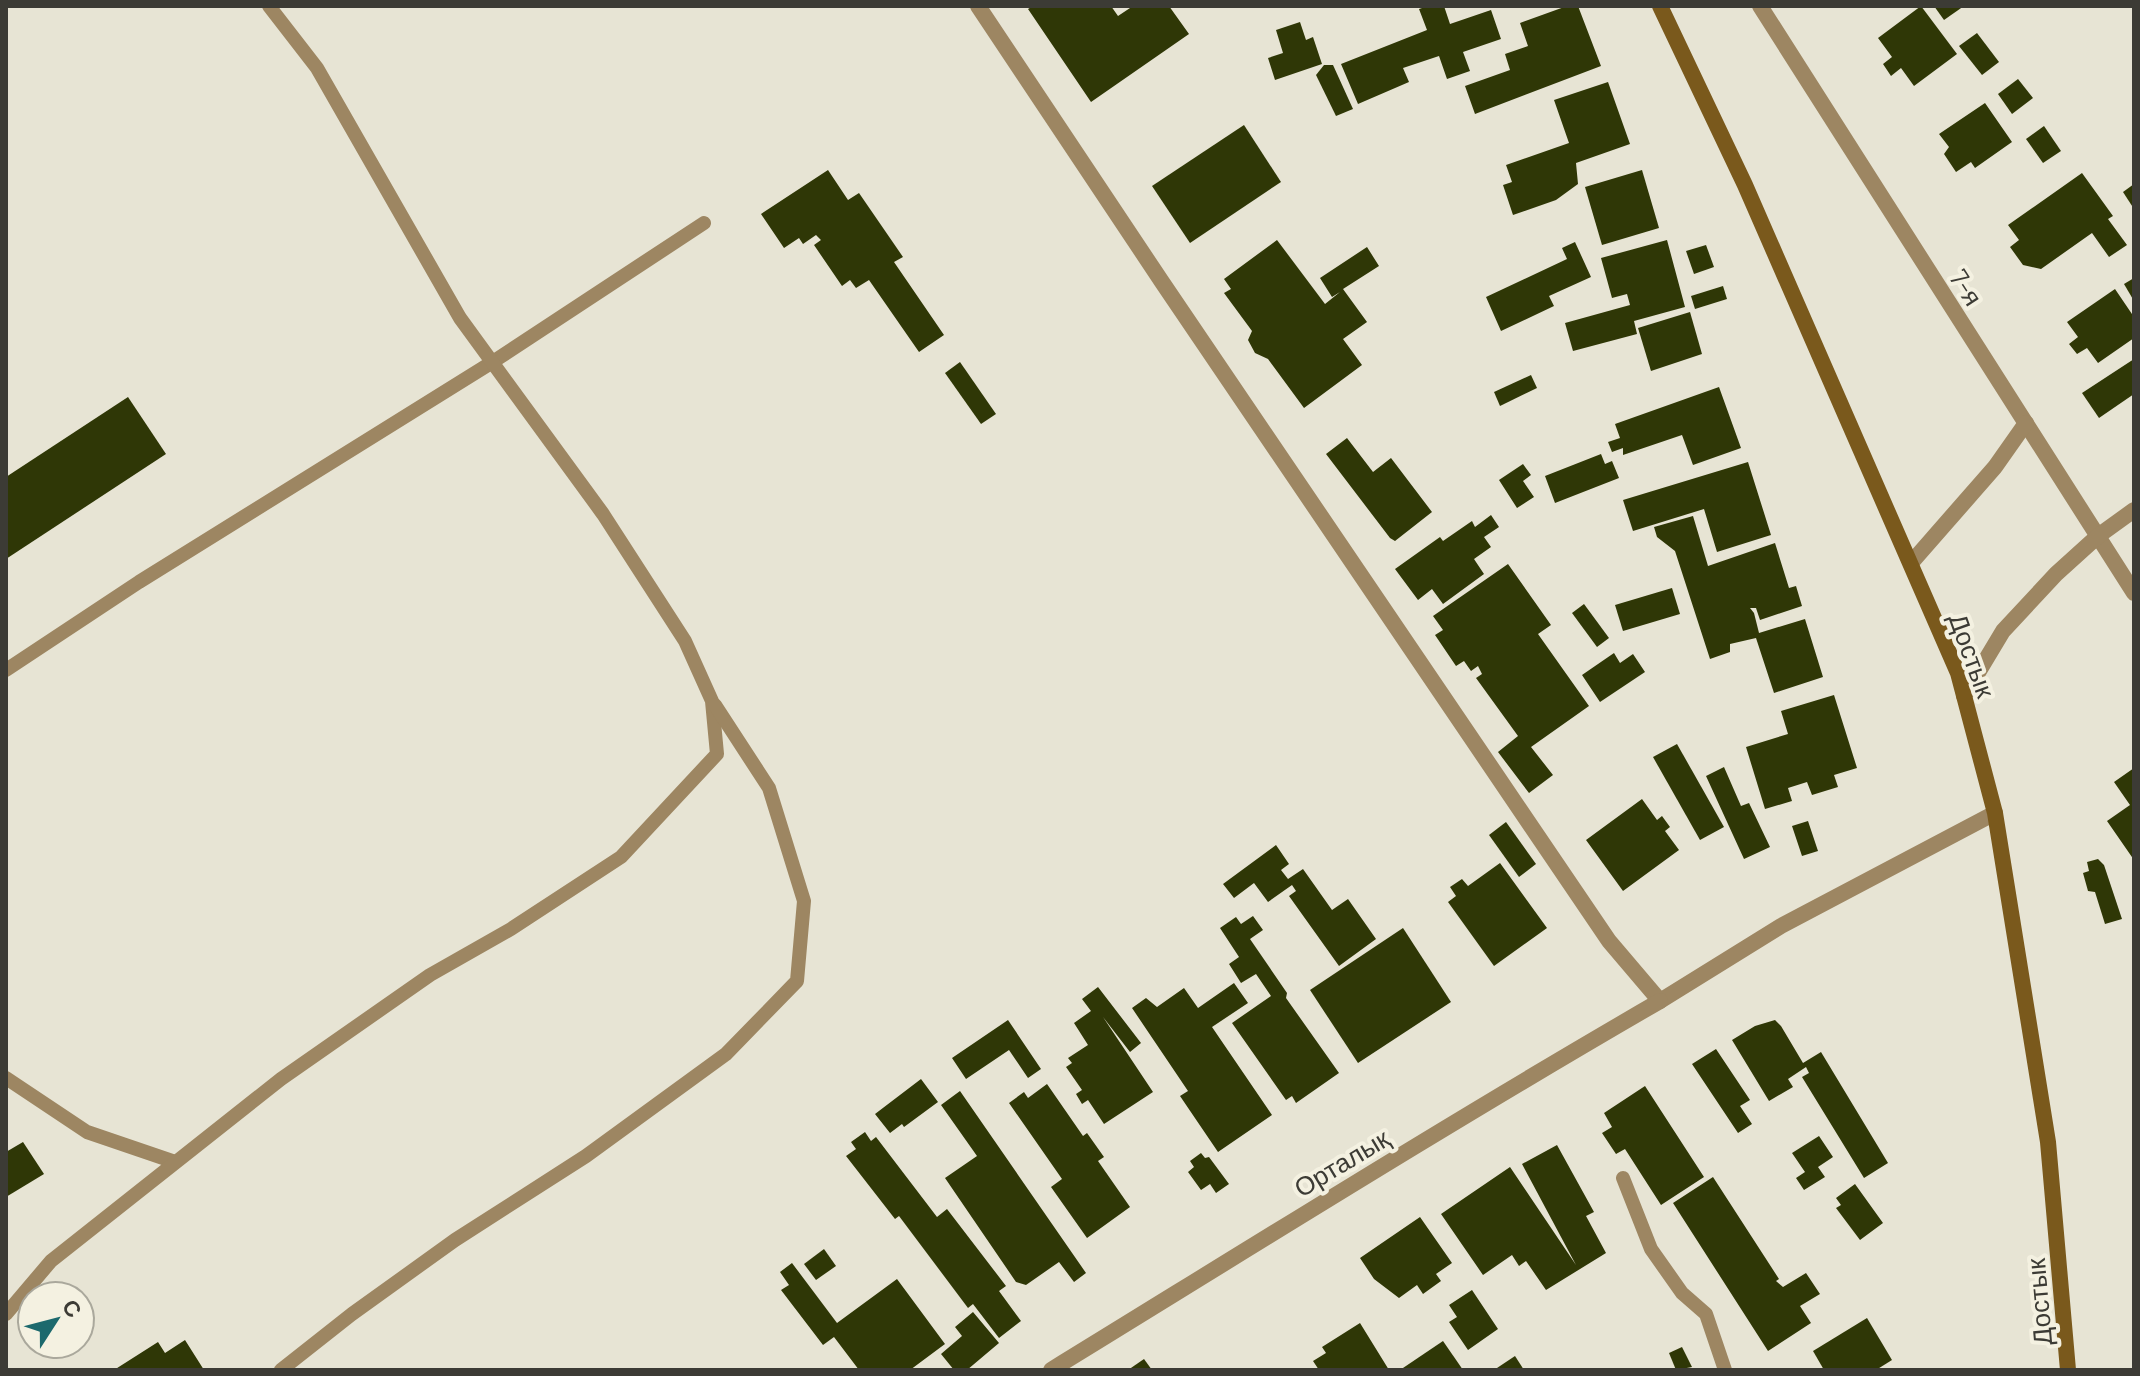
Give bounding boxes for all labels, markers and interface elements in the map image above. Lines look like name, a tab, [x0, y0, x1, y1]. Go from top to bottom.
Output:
street label: 7-я	[1944, 263, 1990, 311]
street label: Достык	[1943, 609, 2003, 702]
street label: Орталық	[1288, 1121, 1395, 1202]
street label: Достык	[2019, 1257, 2057, 1347]
north arrow	[16, 1280, 96, 1360]
text: С	[58, 1294, 88, 1322]

